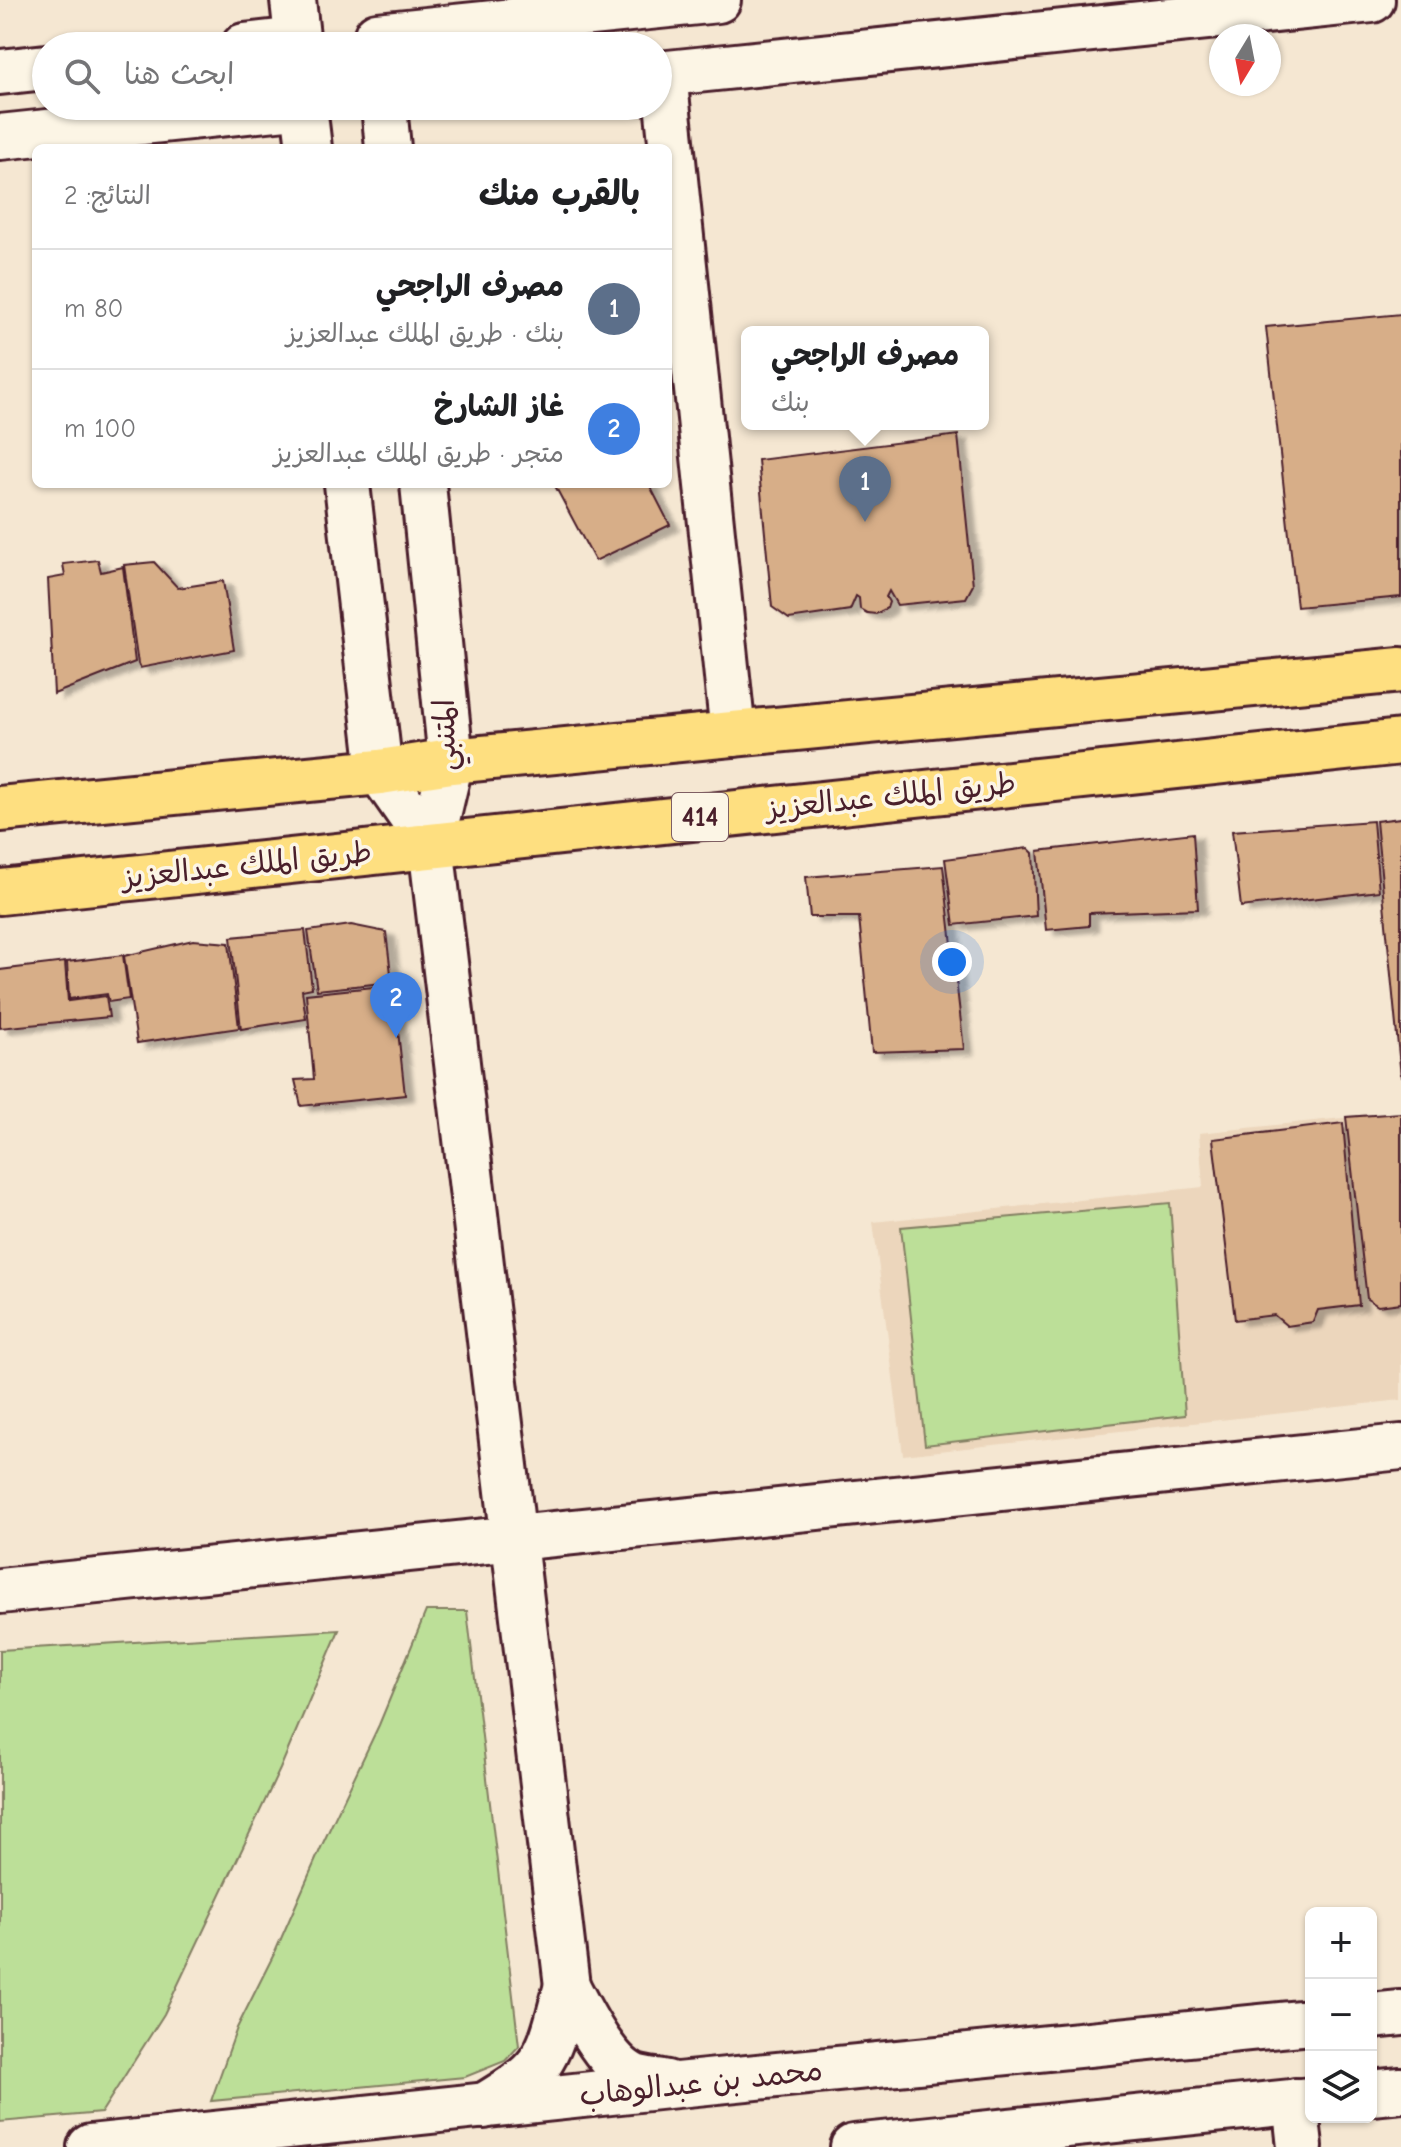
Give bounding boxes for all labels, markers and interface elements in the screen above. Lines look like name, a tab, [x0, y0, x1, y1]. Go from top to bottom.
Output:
north arrow	[1209, 24, 1281, 96]
search box	[32, 32, 672, 120]
icon: search	[60, 54, 104, 98]
text: ابحث هنا	[124, 57, 234, 92]
text: بالقرب منك	[479, 174, 640, 214]
text: النتائج: 2	[64, 181, 151, 211]
text: مصرف الراجحي	[376, 269, 564, 304]
text: 80 m	[64, 294, 123, 324]
text: 1	[609, 294, 619, 324]
text: بنك · طريق الملك عبدالعزيز	[286, 319, 564, 349]
popup	[741, 326, 989, 430]
text: مصرف الراجحي	[771, 338, 959, 373]
text: بنك	[771, 388, 810, 418]
text: غاز الشارخ	[434, 389, 564, 424]
text: 100 m	[64, 414, 136, 444]
text: 2	[608, 414, 620, 444]
text: متجر · طريق الملك عبدالعزيز	[274, 439, 564, 469]
pin: 1	[839, 456, 891, 522]
street label: المتنبي	[427, 699, 471, 771]
street label: طريق الملك عبدالعزيز	[761, 765, 1018, 827]
road number: 414	[672, 793, 728, 841]
street label: طريق الملك عبدالعزيز	[117, 834, 374, 896]
your location	[932, 942, 972, 982]
pin: 2	[370, 972, 422, 1038]
map controls	[1305, 1907, 1377, 2123]
button: +	[1305, 1907, 1377, 1979]
button: −	[1305, 1979, 1377, 2051]
button: layers	[1305, 2051, 1377, 2123]
street label: محمد بن عبدالوهاب	[578, 2053, 824, 2113]

